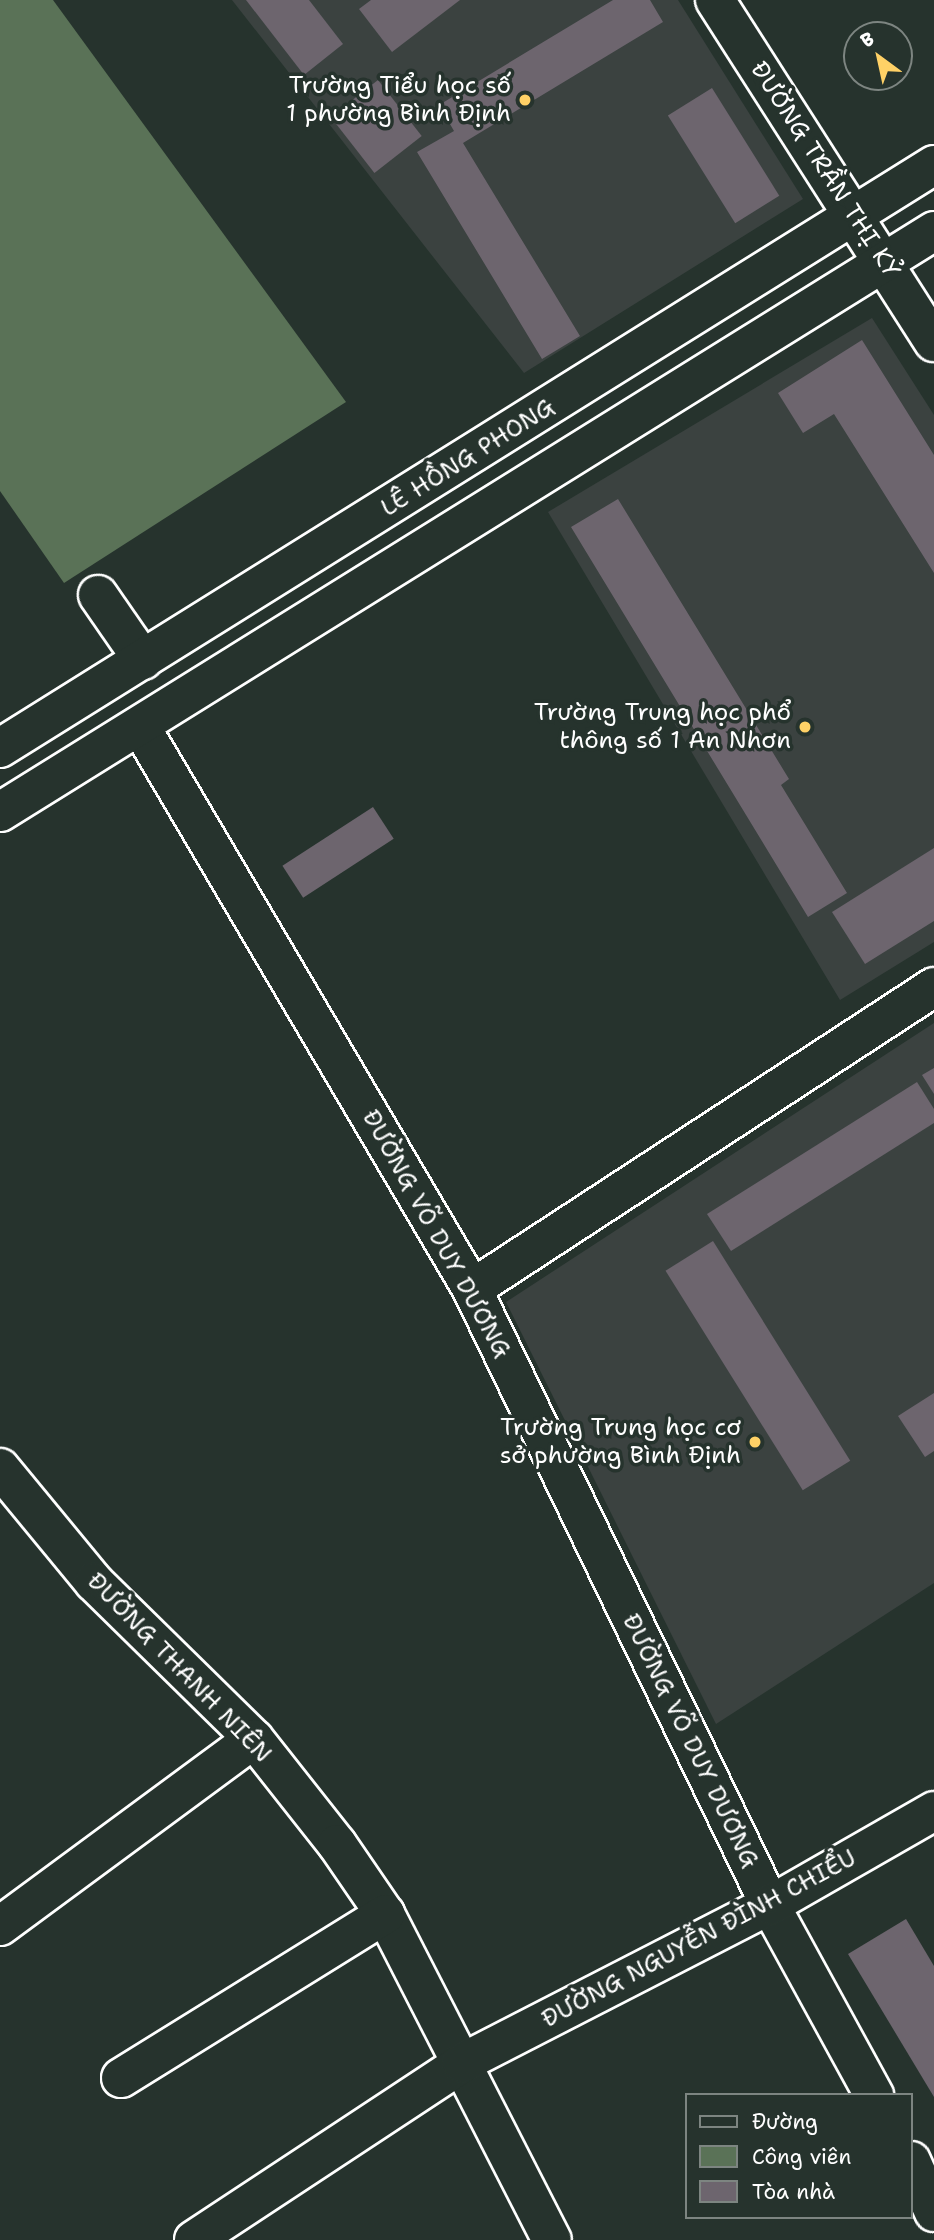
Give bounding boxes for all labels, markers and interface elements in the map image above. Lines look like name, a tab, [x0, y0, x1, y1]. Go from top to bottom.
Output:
north arrow	[843, 21, 913, 91]
text: B	[856, 26, 879, 53]
street label: ĐƯỜNG TRẦN THỊ KỶ	[744, 56, 906, 284]
place label: Trường Tiểu học số 1 phường Bình Định	[286, 72, 511, 128]
marker: Trường Tiểu học số 1 phường Bình Định	[517, 92, 533, 108]
street label: LÊ HỒNG PHONG	[376, 393, 560, 523]
place label: Trường Trung học phổ thông số 1 An Nhơn	[534, 699, 791, 755]
marker: Trường Trung học phổ thông số 1 An Nhơn	[797, 719, 813, 735]
street label: ĐƯỜNG VÕ DUY DƯƠNG	[356, 1105, 516, 1363]
place label: Trường Trung học cơ sở phường Bình Định	[500, 1414, 741, 1470]
marker: Trường Trung học cơ sở phường Bình Định	[747, 1434, 763, 1450]
street label: ĐƯỜNG THANH NIÊN	[81, 1567, 277, 1769]
street label: ĐƯỜNG VÕ DUY DƯƠNG	[616, 1609, 764, 1873]
street label: ĐƯỜNG NGUYỄN ĐÌNH CHIỂU	[537, 1844, 861, 2034]
legend	[685, 2093, 913, 2219]
text: Đường	[752, 2108, 818, 2136]
text: Công viên	[752, 2143, 851, 2171]
text: Tòa nhà	[752, 2178, 835, 2206]

